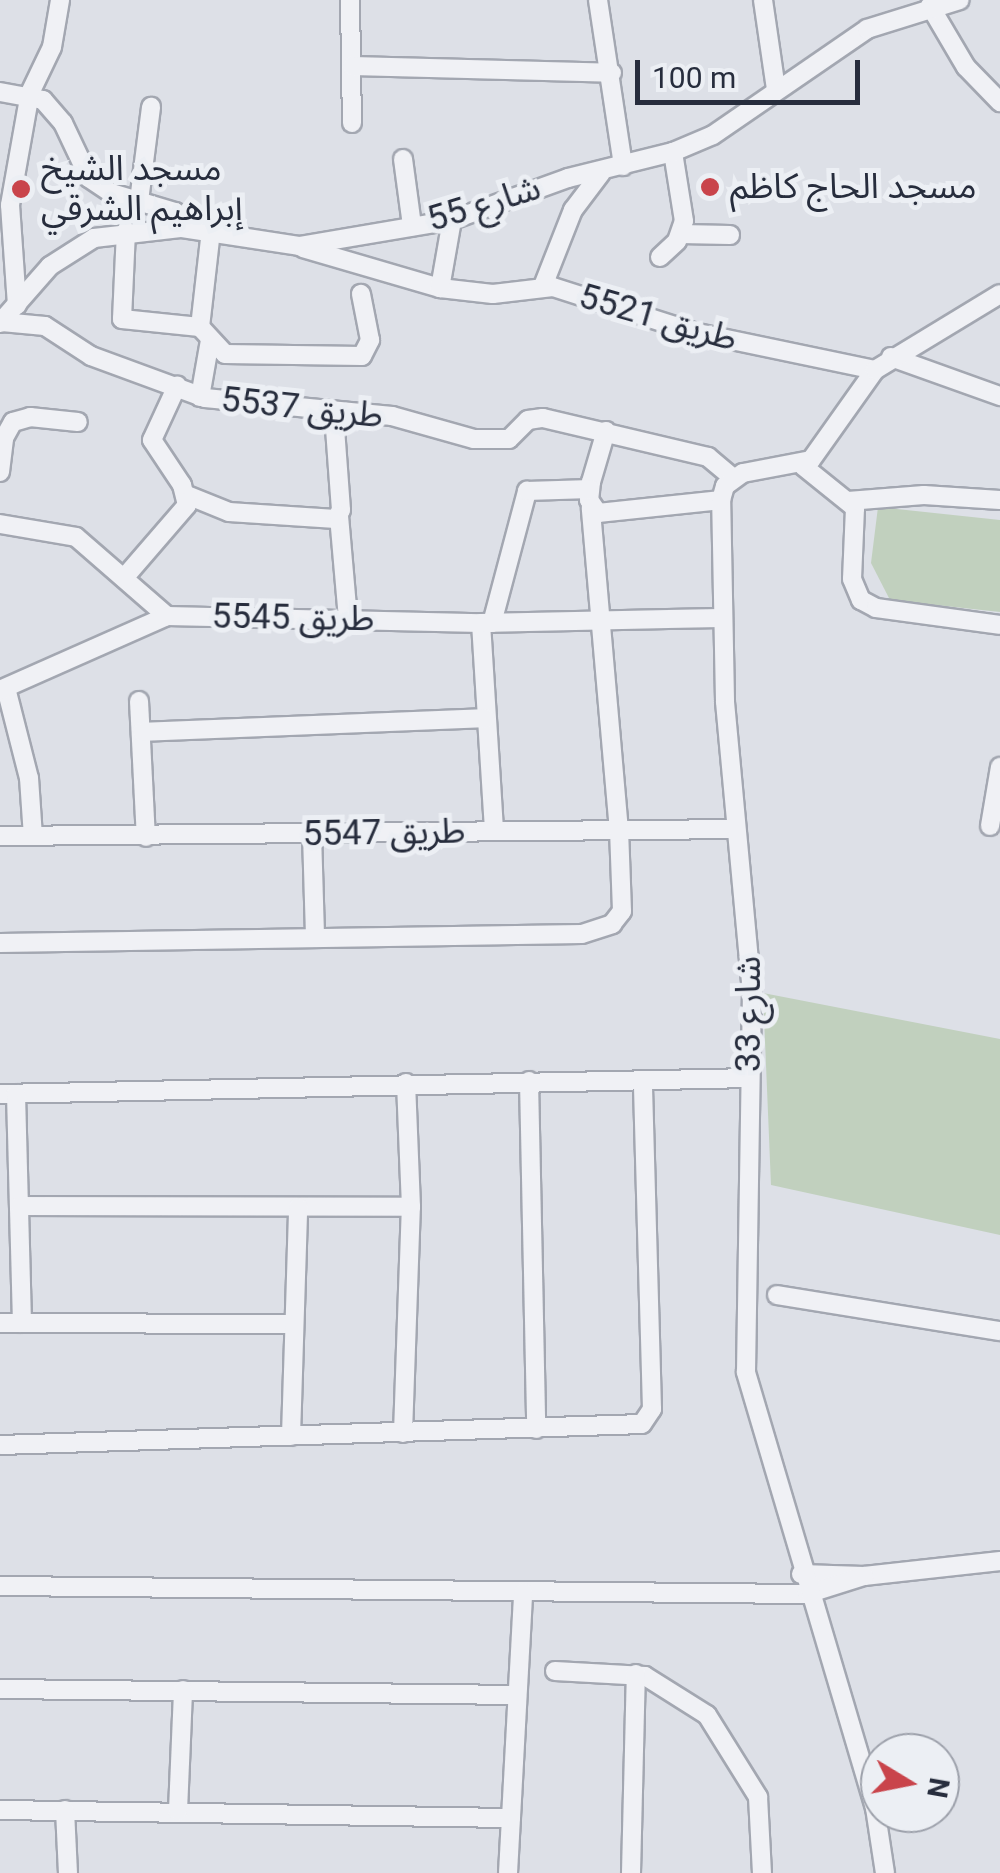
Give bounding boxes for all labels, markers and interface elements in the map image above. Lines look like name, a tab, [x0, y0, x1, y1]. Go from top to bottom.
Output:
scale bar	[640, 40, 865, 102]
text: 100 m	[652, 60, 736, 95]
place label: مسجد الشيخ إبراهيم الشرقي	[41, 148, 243, 230]
place label: مسجد الحاج كاظم	[730, 166, 977, 208]
street label: شارع 55	[422, 167, 546, 241]
marker: مسجد الحاج كاظم	[699, 176, 721, 198]
marker: مسجد الشيخ إبراهيم الشرقي	[10, 178, 32, 200]
street label: طريق 5521	[574, 275, 742, 361]
street label: طريق 5537	[219, 379, 385, 437]
street label: طريق 5545	[211, 596, 375, 640]
street label: طريق 5547	[302, 811, 466, 855]
street label: شارع 33	[728, 956, 770, 1072]
north arrow	[860, 1733, 960, 1833]
text: N	[920, 1775, 956, 1801]

